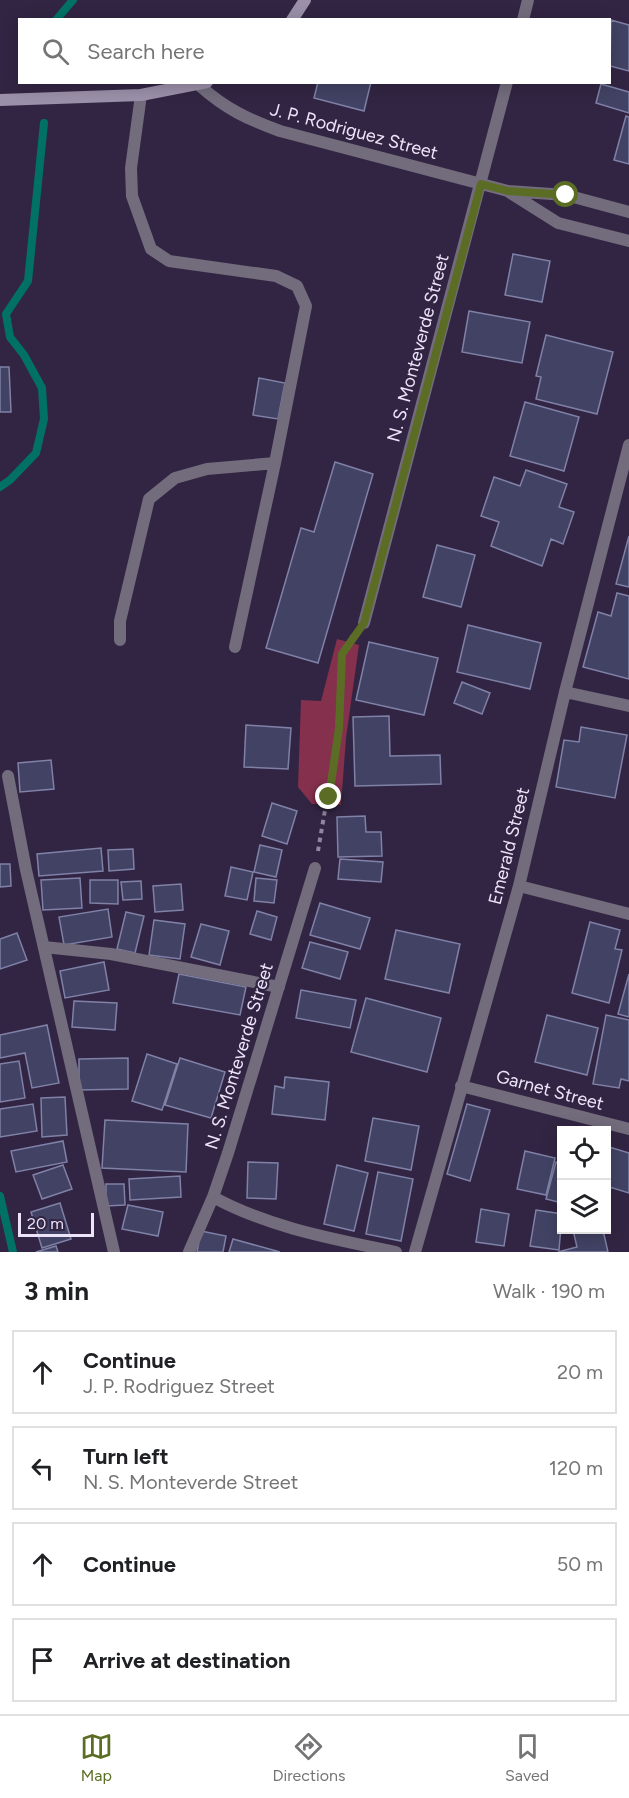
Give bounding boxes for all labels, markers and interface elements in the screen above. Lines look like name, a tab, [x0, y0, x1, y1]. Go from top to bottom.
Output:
search box	[18, 18, 611, 84]
icon: search	[39, 35, 72, 68]
text: Search here	[87, 38, 205, 65]
street label: J. P. Rodriguez Street	[268, 98, 440, 164]
route start	[552, 181, 578, 207]
street label: N. S. Monteverde Street	[382, 251, 454, 444]
route end	[315, 783, 341, 809]
street label: Emerald Street	[484, 785, 534, 907]
street label: N. S. Monteverde Street	[200, 960, 278, 1152]
street label: Garnet Street	[494, 1065, 606, 1115]
map controls	[557, 1126, 611, 1234]
button: locate	[557, 1126, 611, 1180]
button: layers	[557, 1180, 611, 1234]
scale bar	[18, 1210, 94, 1238]
text: 20 m	[27, 1214, 64, 1233]
text: 3 min	[24, 1275, 89, 1307]
text: Walk · 190 m	[493, 1279, 605, 1303]
text: Continue	[83, 1347, 176, 1374]
icon: ahead	[26, 1356, 59, 1389]
text: 20 m	[557, 1360, 603, 1384]
text: J. P. Rodriguez Street	[83, 1374, 275, 1398]
text: Turn left	[83, 1443, 169, 1470]
icon: left	[26, 1452, 59, 1485]
text: 120 m	[549, 1456, 603, 1480]
text: N. S. Monteverde Street	[83, 1470, 298, 1494]
icon: ahead	[26, 1548, 59, 1581]
text: Continue	[83, 1551, 176, 1578]
text: 50 m	[557, 1552, 603, 1576]
icon: arrive	[26, 1644, 59, 1677]
text: Arrive at destination	[83, 1647, 291, 1674]
tab: Map	[80, 1730, 113, 1785]
tab: Directions	[272, 1730, 345, 1785]
tab: Saved	[505, 1730, 549, 1785]

